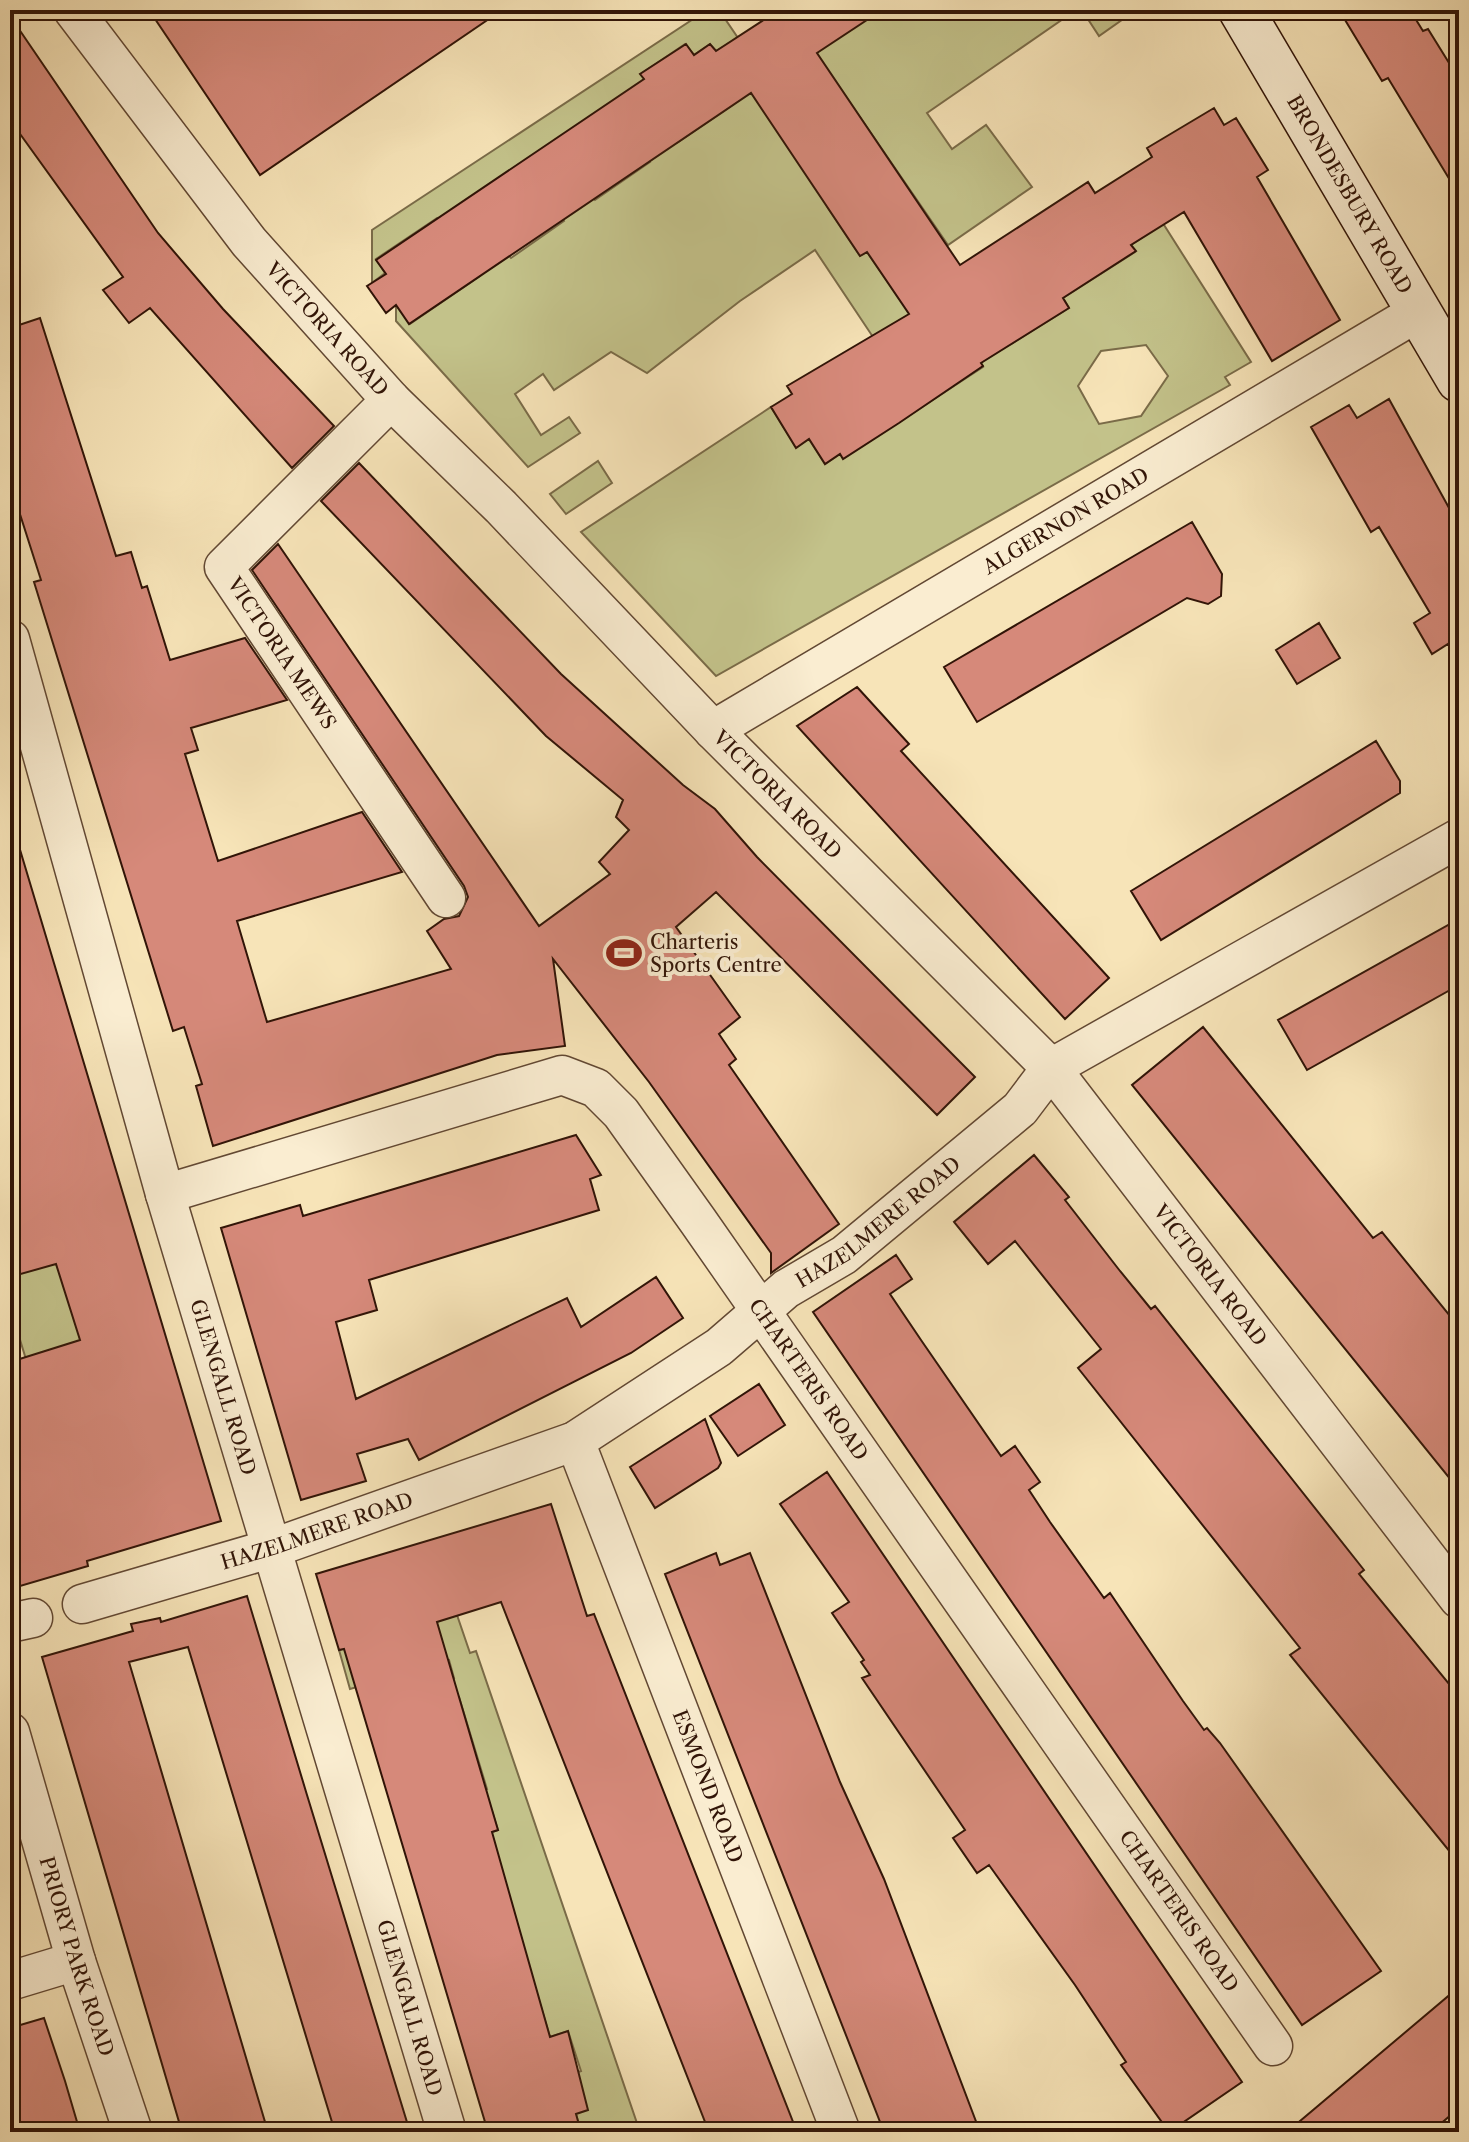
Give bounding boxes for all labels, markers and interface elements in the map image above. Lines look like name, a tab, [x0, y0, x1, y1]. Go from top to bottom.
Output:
street label: BRONDESBURY ROAD	[1282, 91, 1417, 298]
street label: VICTORIA ROAD	[260, 256, 393, 401]
street label: ALGERNON ROAD	[978, 462, 1153, 580]
street label: VICTORIA MEWS	[222, 572, 341, 734]
street label: VICTORIA ROAD	[708, 725, 847, 864]
place label: Charteris Sports Centre	[650, 930, 782, 977]
sports icon: Charteris Sports Centre	[605, 934, 643, 972]
street label: HAZELMERE ROAD	[791, 1152, 965, 1293]
street label: VICTORIA ROAD	[1148, 1199, 1272, 1350]
street label: CHARTERIS ROAD	[744, 1294, 873, 1465]
street label: GLENGALL ROAD	[185, 1296, 261, 1478]
street label: HAZELMERE ROAD	[218, 1487, 416, 1575]
street label: ESMOND ROAD	[668, 1707, 748, 1866]
street label: CHARTERIS ROAD	[1114, 1826, 1244, 1996]
street label: PRIORY PARK ROAD	[35, 1854, 119, 2059]
street label: GLENGALL ROAD	[372, 1917, 447, 2099]

